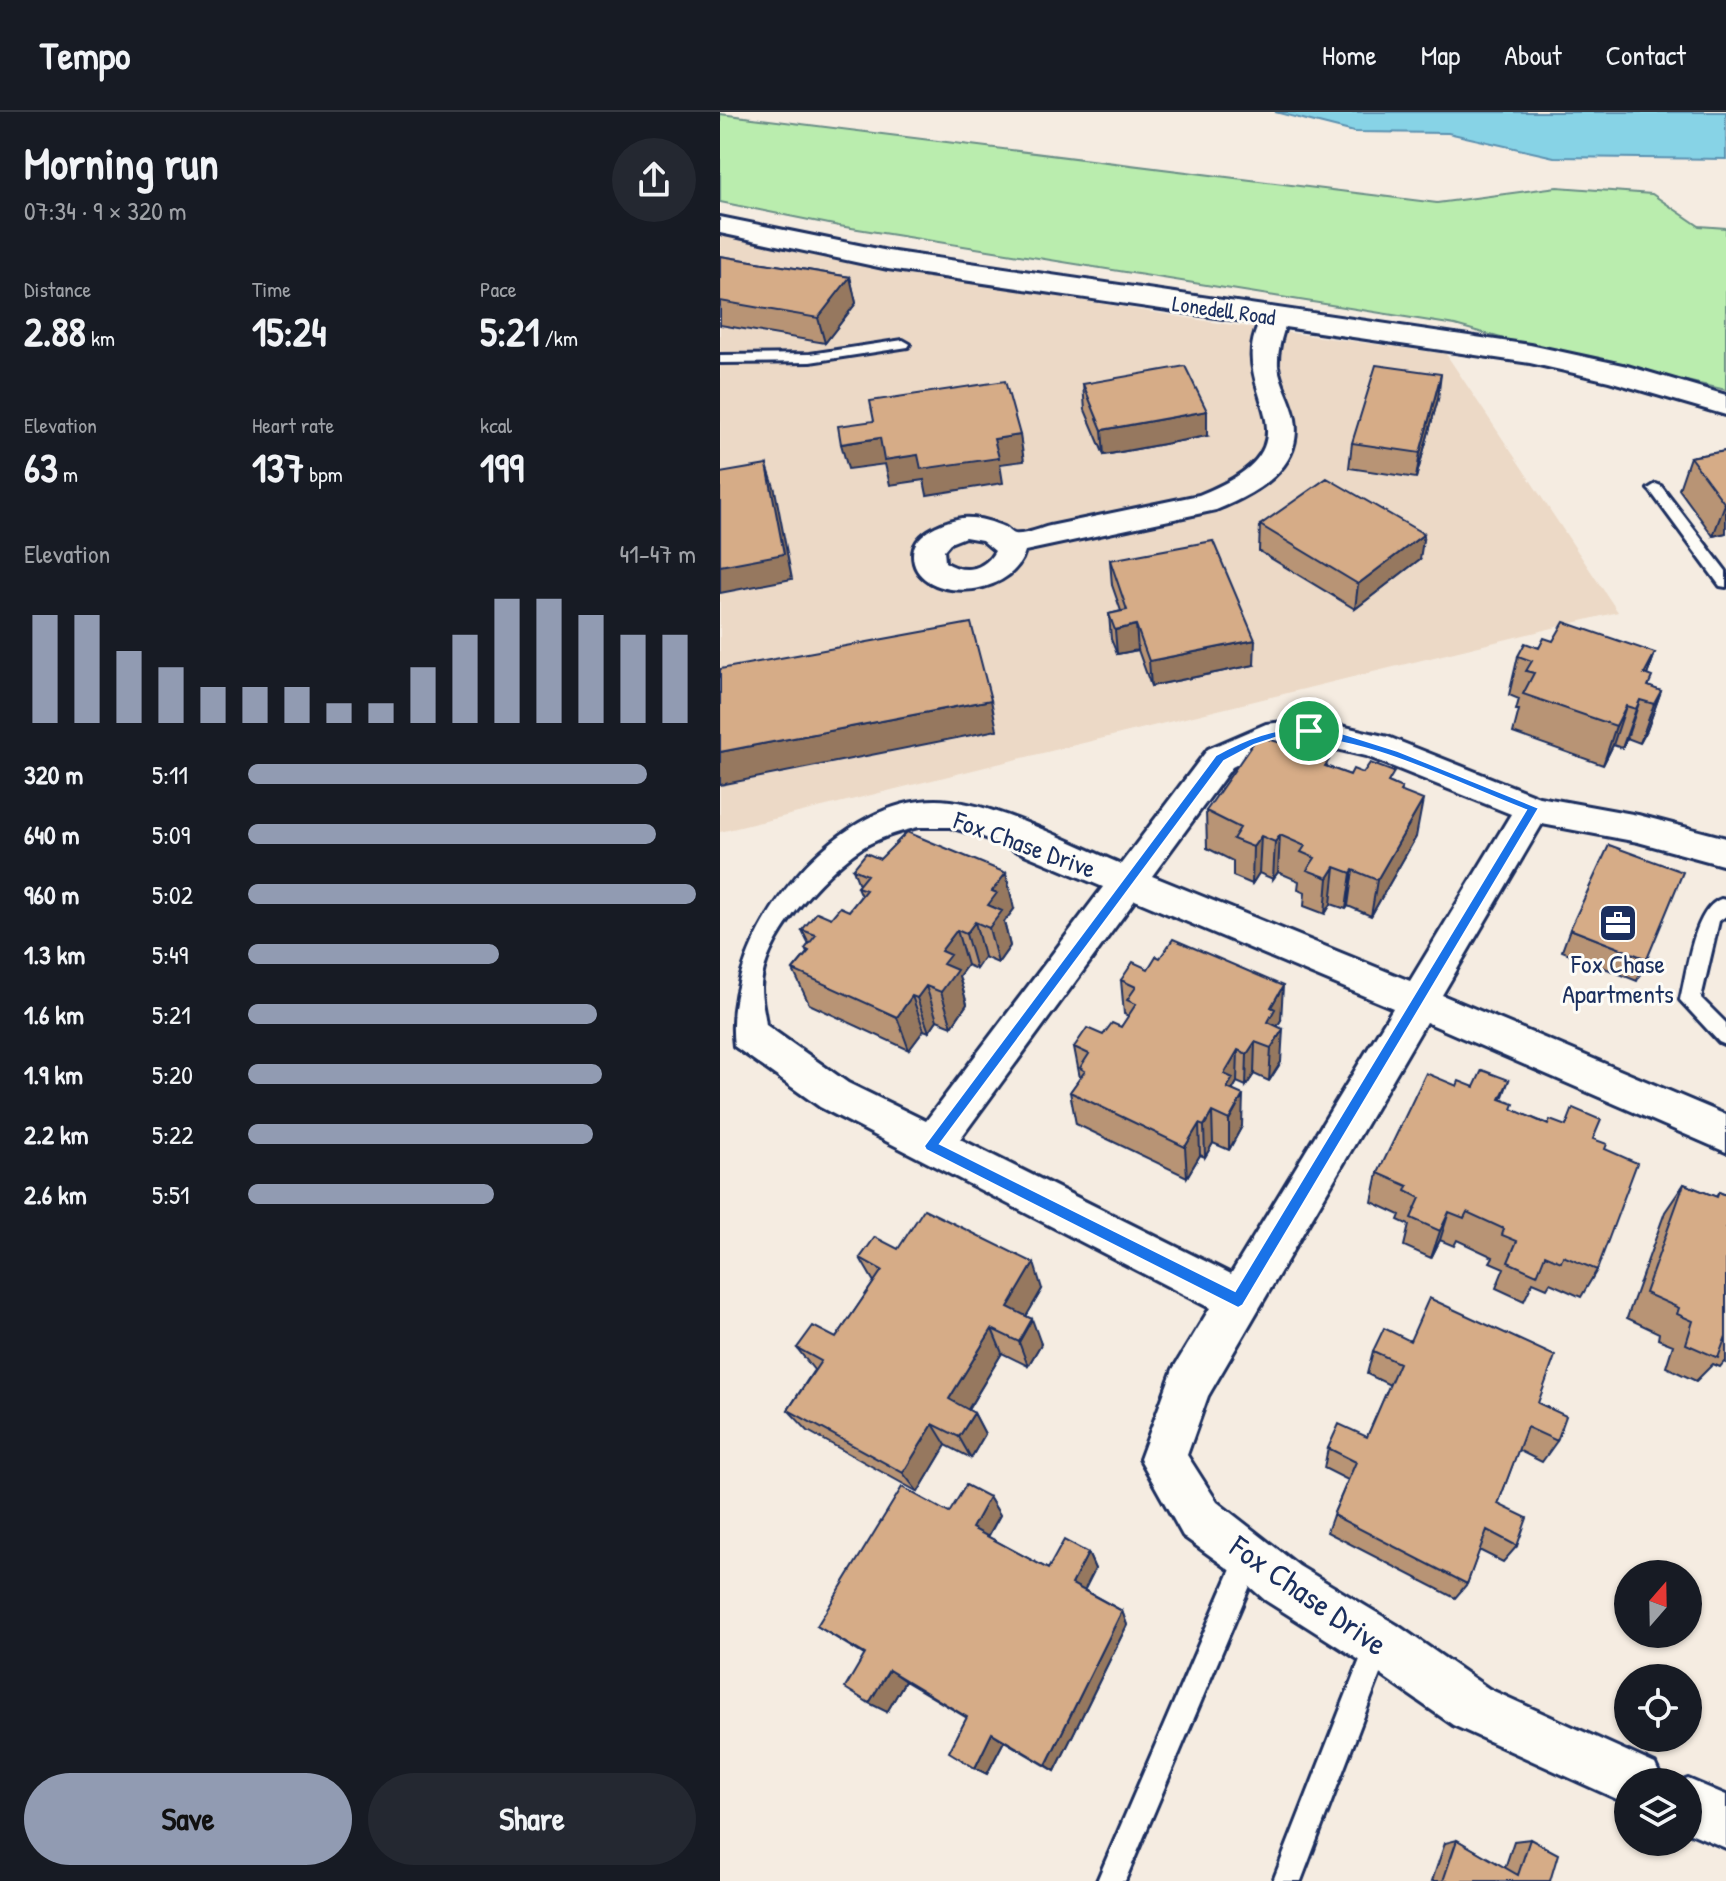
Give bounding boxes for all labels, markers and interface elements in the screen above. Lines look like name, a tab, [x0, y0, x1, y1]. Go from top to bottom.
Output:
text: Tempo	[40, 29, 130, 81]
text: Home	[1322, 36, 1377, 74]
text: Map	[1421, 36, 1460, 74]
text: About	[1504, 36, 1562, 74]
text: Contact	[1606, 36, 1686, 74]
text: Morning run	[24, 133, 219, 193]
button: share	[612, 138, 696, 222]
text: 07:34 · 9 × 320 m	[24, 193, 186, 228]
text: Distance	[24, 274, 91, 304]
text: Time	[252, 274, 291, 304]
text: Pace	[480, 274, 517, 304]
street label: Lonedell Road	[1171, 288, 1278, 332]
text: 2.88	[24, 304, 86, 358]
text: 15:24	[252, 304, 326, 358]
text: 5:21	[480, 304, 539, 358]
text: km	[86, 323, 115, 353]
text: /km	[539, 323, 578, 353]
text: Elevation	[24, 410, 97, 440]
text: Heart rate	[252, 410, 334, 440]
text: kcal	[480, 410, 512, 440]
text: 63	[24, 440, 58, 494]
text: 137	[252, 440, 304, 494]
text: 199	[480, 440, 524, 494]
text: m	[58, 459, 78, 489]
text: bpm	[304, 459, 343, 489]
text: Elevation	[24, 536, 110, 571]
text: 41–47 m	[620, 536, 696, 571]
pin	[1275, 697, 1343, 765]
icon: arrive	[1287, 709, 1331, 753]
text: 320 m	[24, 757, 83, 792]
text: 5:11	[152, 757, 188, 792]
street label: Fox Chase Drive	[948, 802, 1101, 886]
text: 640 m	[24, 817, 79, 852]
text: 5:09	[152, 817, 190, 852]
text: 960 m	[24, 877, 79, 912]
text: 5:02	[152, 877, 193, 912]
office icon: Fox Chase Apartments	[1597, 902, 1639, 944]
text: 1.3 km	[24, 937, 85, 972]
text: 5:49	[152, 937, 188, 972]
place label: Fox Chase Apartments	[1562, 946, 1674, 1011]
text: 1.6 km	[24, 997, 84, 1032]
text: 5:21	[152, 997, 191, 1032]
text: 1.9 km	[24, 1057, 83, 1092]
text: 5:20	[152, 1057, 193, 1092]
text: 2.2 km	[24, 1117, 88, 1152]
text: 5:22	[152, 1117, 193, 1152]
text: 2.6 km	[24, 1177, 87, 1212]
text: 5:51	[152, 1177, 189, 1212]
street label: Fox Chase Drive	[1221, 1524, 1396, 1665]
north arrow	[1614, 1560, 1702, 1648]
map controls	[1614, 1560, 1702, 1856]
button: locate	[1614, 1664, 1702, 1752]
button: layers	[1614, 1768, 1702, 1856]
button: Save	[24, 1773, 352, 1865]
button: Share	[368, 1773, 696, 1865]

